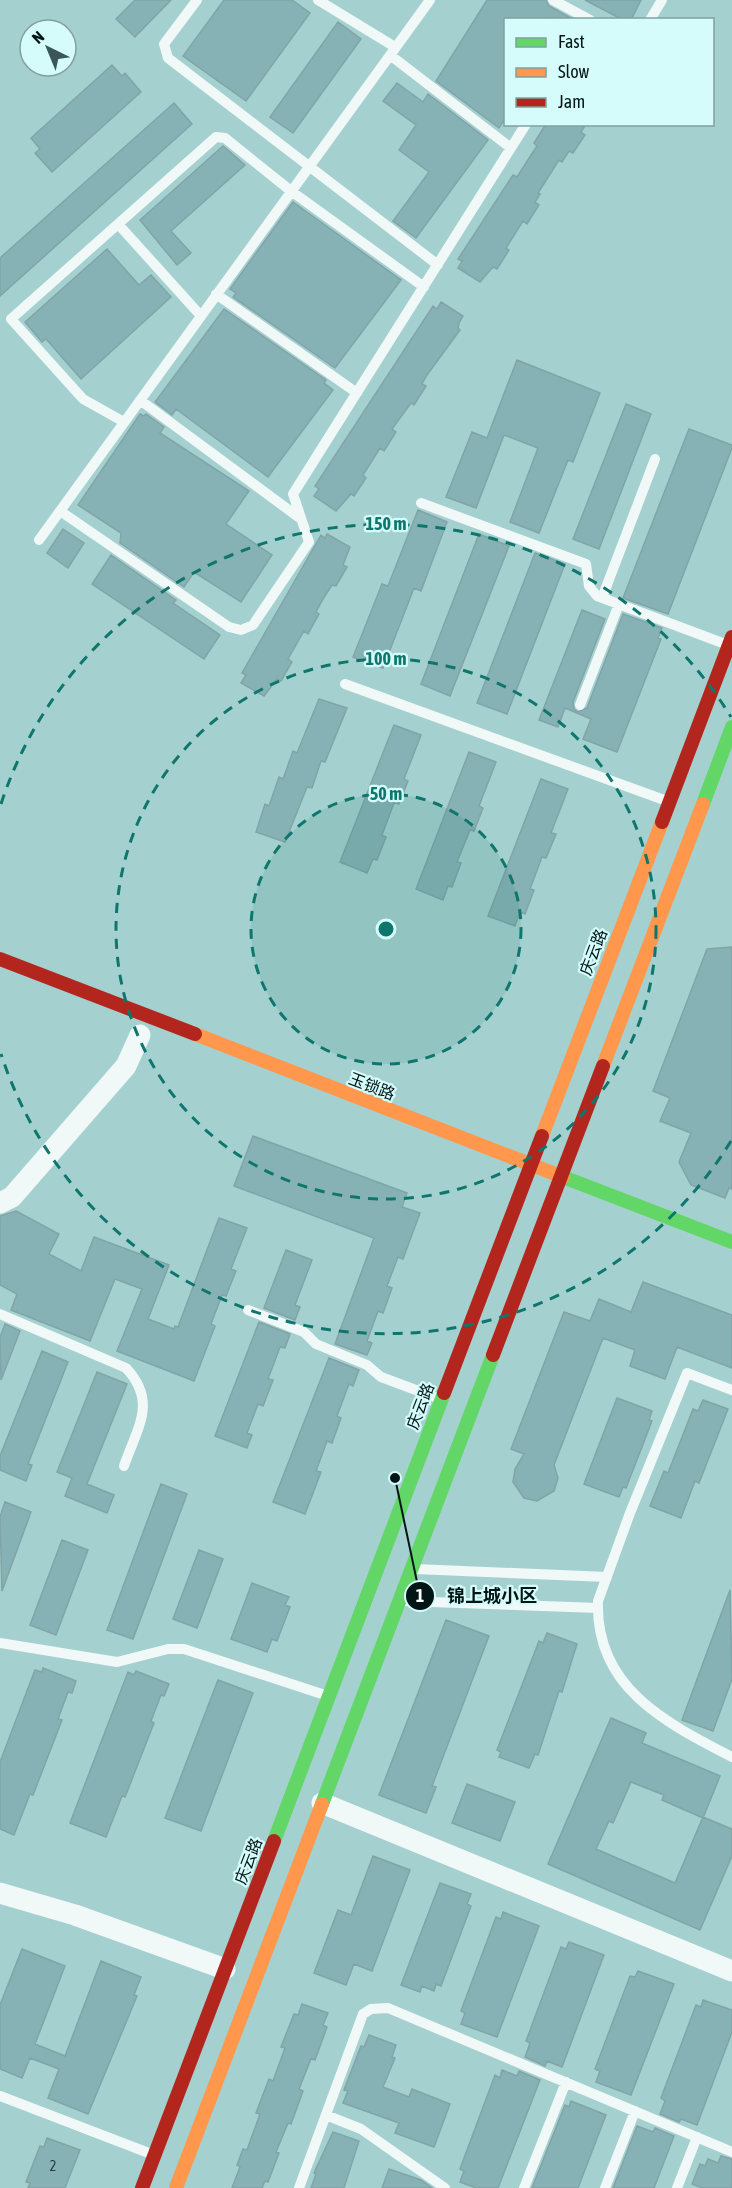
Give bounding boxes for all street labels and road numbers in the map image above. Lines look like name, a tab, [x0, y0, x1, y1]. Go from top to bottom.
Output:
street label: 庆云路	[576, 926, 610, 978]
street label: 玉锁路	[346, 1069, 398, 1103]
street label: 庆云路	[403, 1380, 437, 1432]
street label: 庆云路	[231, 1835, 265, 1887]

